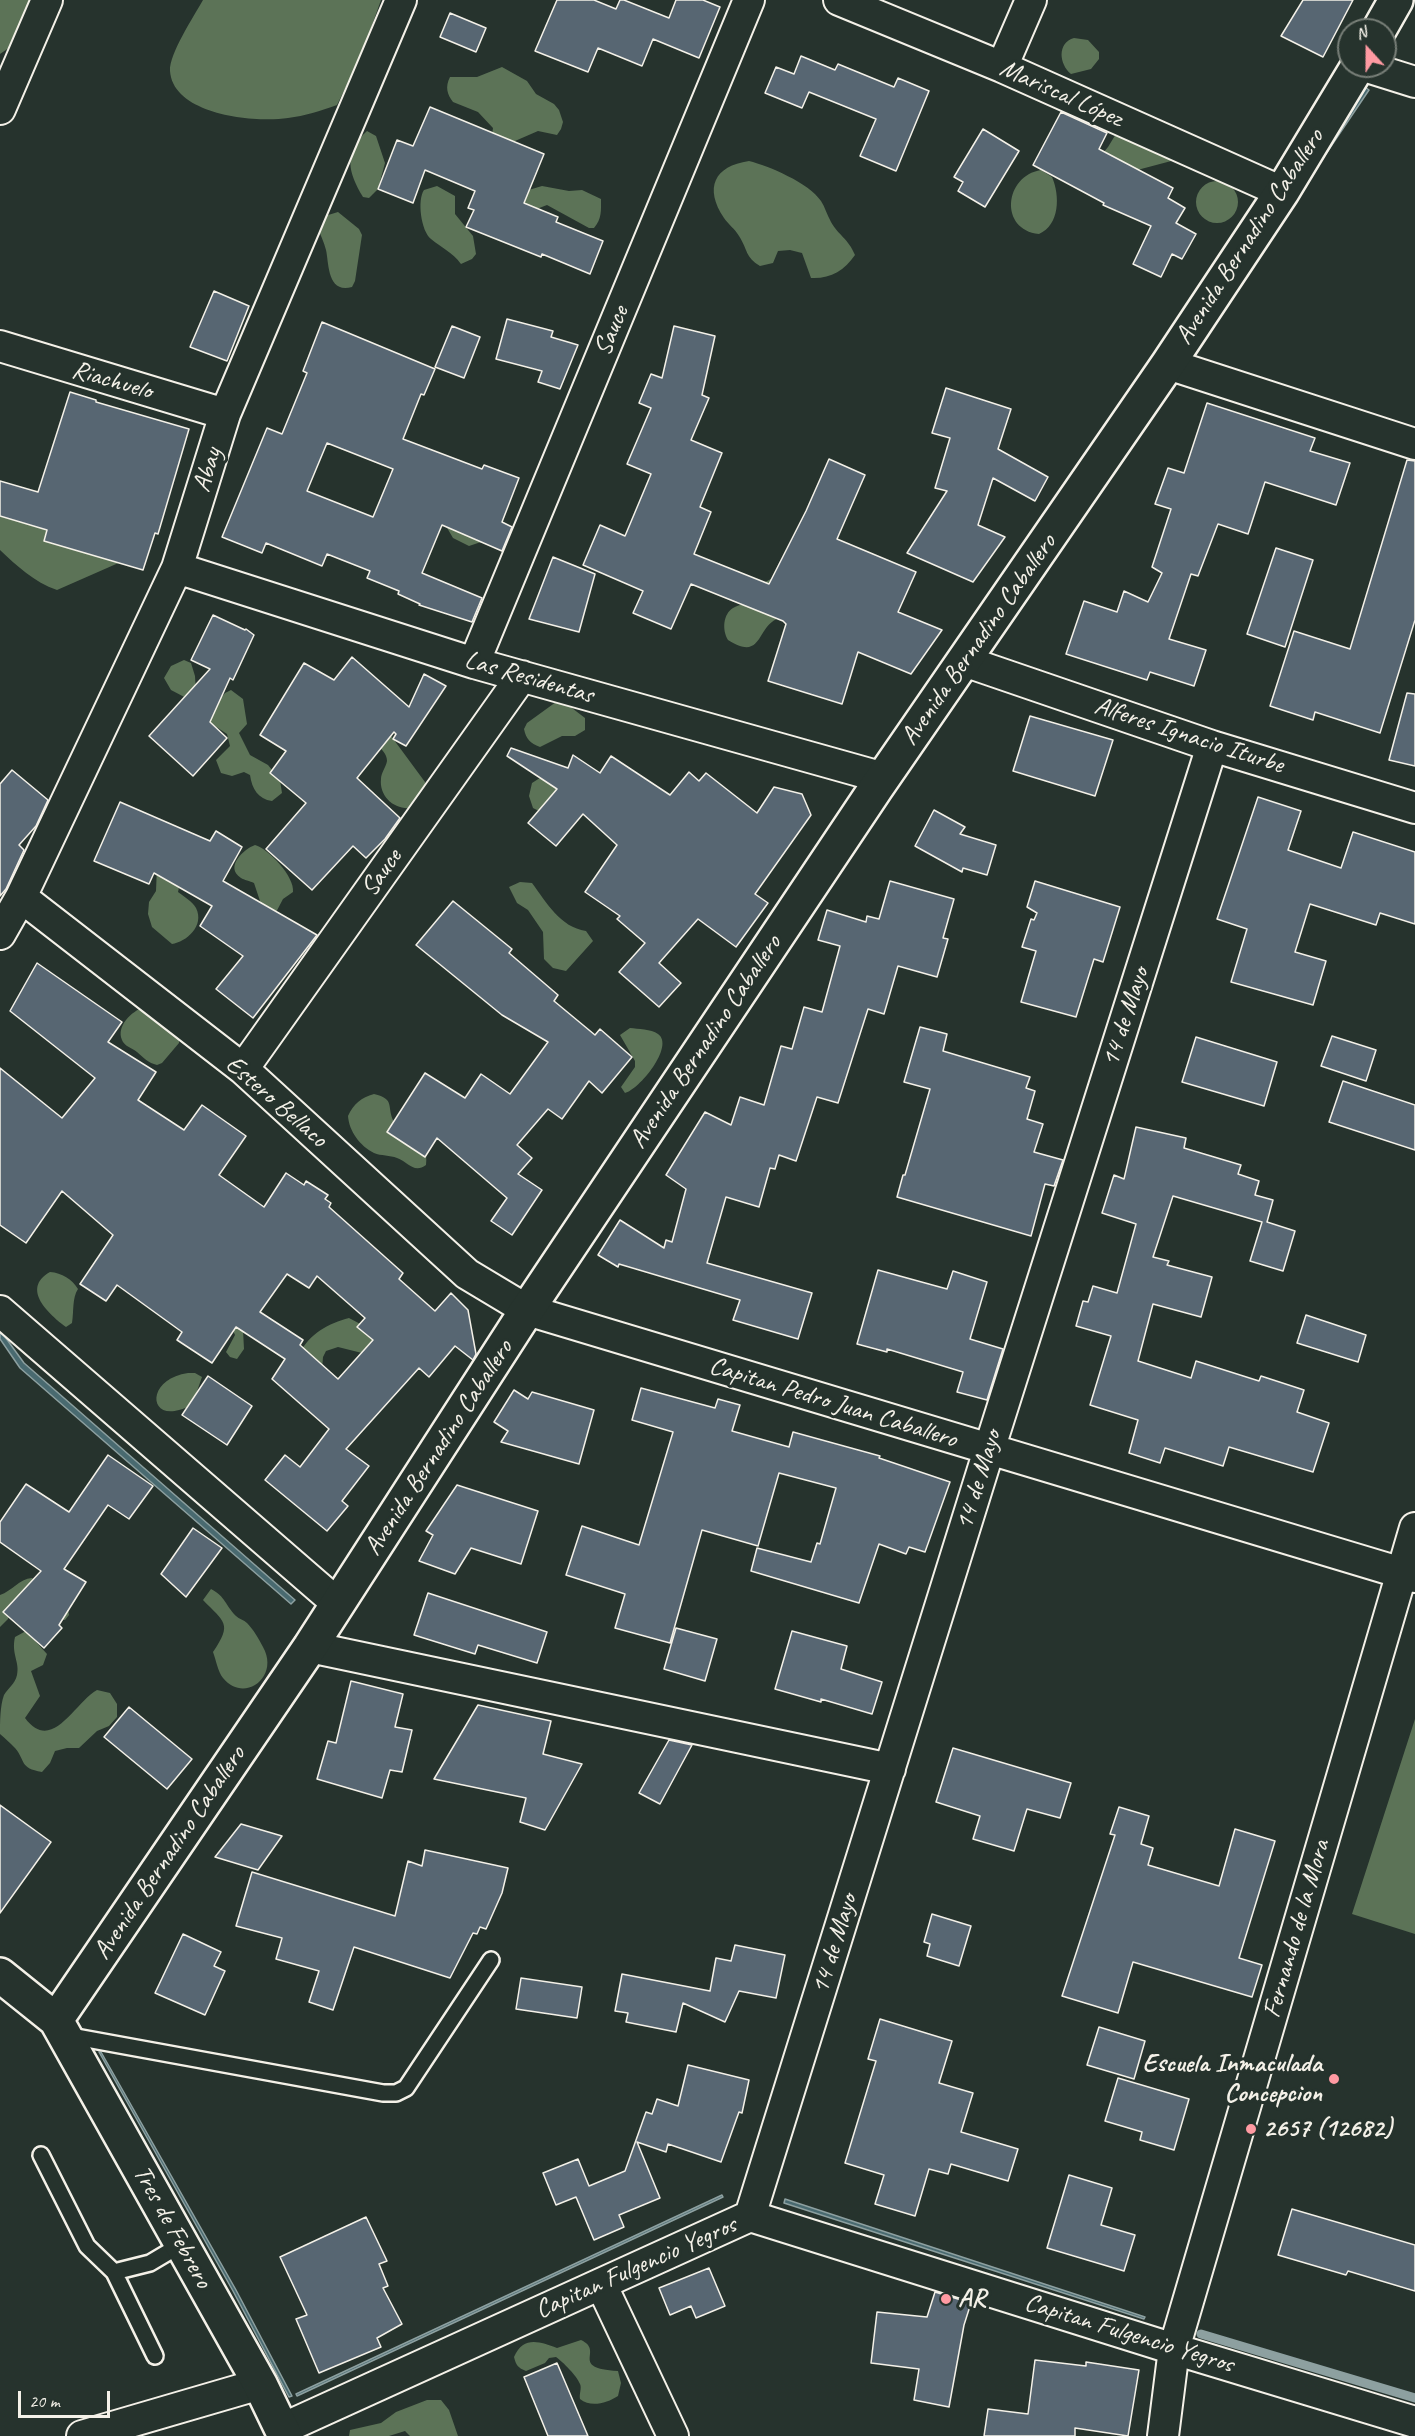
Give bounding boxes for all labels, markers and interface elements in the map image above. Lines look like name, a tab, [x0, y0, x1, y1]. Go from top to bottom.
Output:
north arrow	[1337, 18, 1397, 78]
text: N	[1353, 22, 1369, 44]
street label: Mariscal López	[995, 53, 1127, 135]
street label: Avenida Bernadino Caballero	[1169, 123, 1331, 351]
street label: Sauce	[588, 301, 636, 361]
street label: Riachuelo	[68, 355, 156, 407]
street label: Abay	[187, 444, 229, 496]
street label: Avenida Bernadino Caballero	[894, 528, 1064, 752]
street label: Las Residentas	[461, 645, 597, 711]
street label: Alferes Ignacio Iturbe	[1091, 691, 1287, 781]
street label: Sauce	[355, 843, 409, 903]
street label: Avenida Bernadino Caballero	[623, 929, 789, 1155]
street label: 14 de Mayo	[1095, 964, 1157, 1070]
street label: Estero Bellaco	[219, 1049, 333, 1155]
street label: Avenida Bernadino Caballero	[358, 1334, 520, 1562]
street label: Capitan Pedro Juan Caballero	[705, 1350, 961, 1456]
street label: 14 de Mayo	[949, 1427, 1009, 1533]
street label: Avenida Bernadino Caballero	[87, 1740, 253, 1966]
street label: Fernando de la Mora	[1257, 1837, 1337, 2021]
street label: 14 de Mayo	[805, 1891, 865, 1997]
place label: Escuela Inmaculada Concepcion	[1143, 2048, 1322, 2110]
marker: Escuela Inmaculada Concepcion	[1327, 2072, 1341, 2086]
place label: 2657 (12682)	[1263, 2113, 1392, 2145]
marker: 2657 (12682)	[1244, 2122, 1258, 2136]
street label: Tres de Febrero	[126, 2160, 218, 2294]
street label: Capitan Fulgencio Yegros	[531, 2210, 741, 2326]
place label: AR	[958, 2283, 985, 2315]
street label: Capitan Fulgencio Yegros	[1021, 2287, 1237, 2381]
marker: AR	[939, 2292, 953, 2306]
scale bar	[21, 2379, 112, 2417]
text: 20 m	[29, 2390, 60, 2412]

